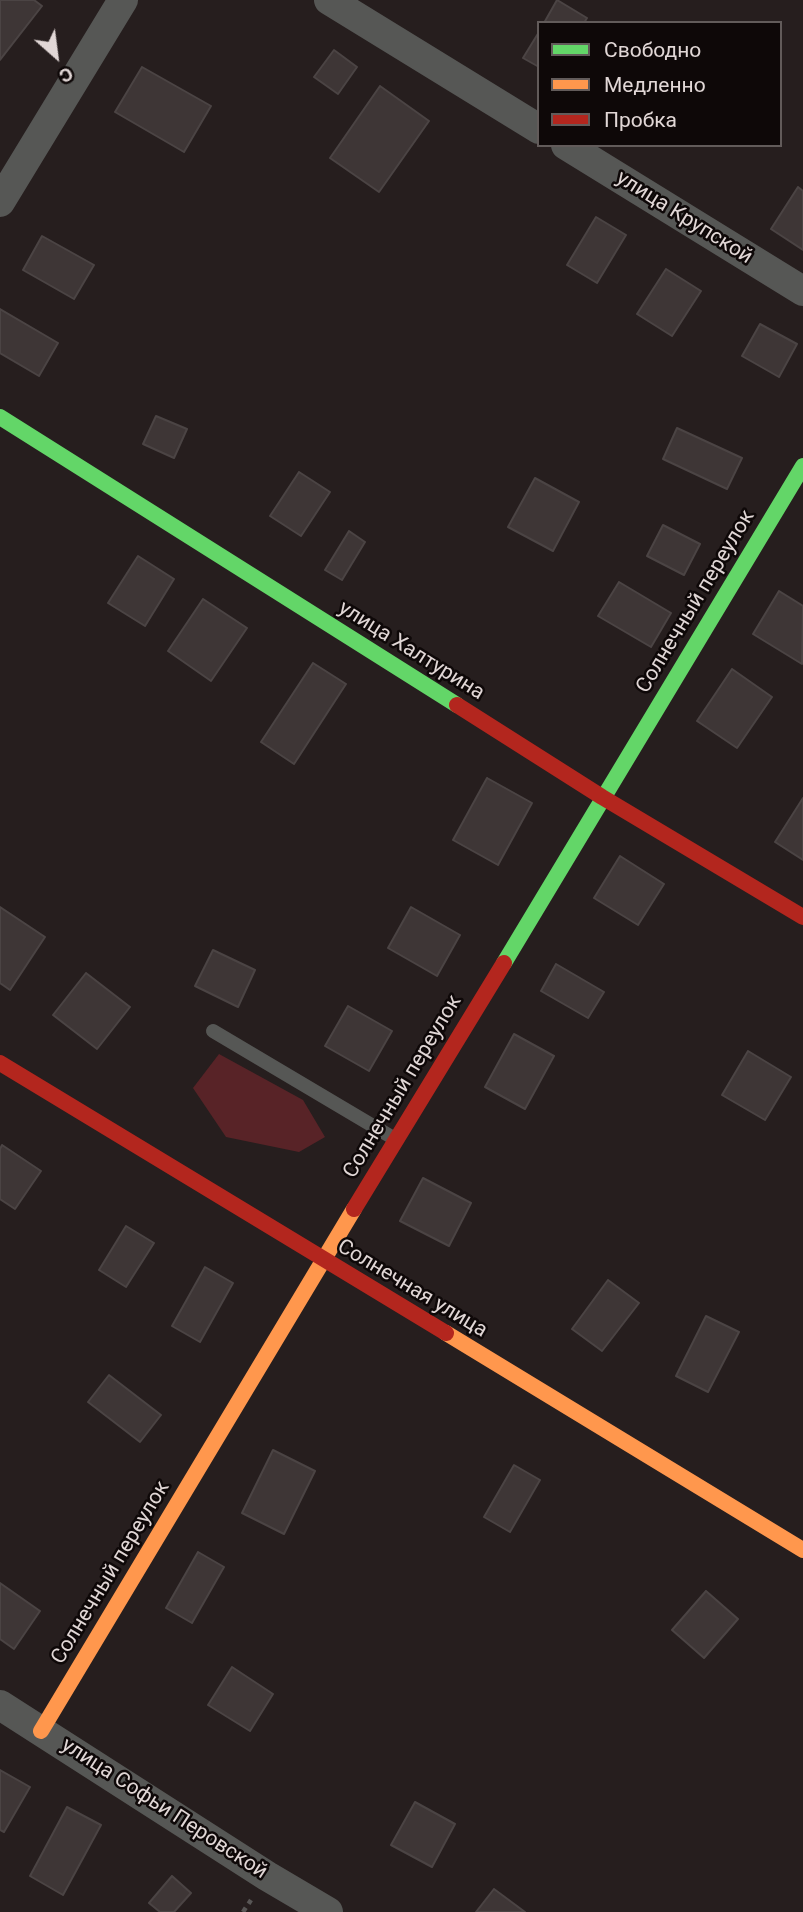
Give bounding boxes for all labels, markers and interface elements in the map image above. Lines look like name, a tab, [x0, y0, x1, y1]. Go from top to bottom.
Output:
north arrow	[21, 21, 91, 91]
legend	[537, 21, 782, 147]
text: Свободно	[604, 38, 701, 62]
text: С	[55, 62, 77, 88]
text: Медленно	[604, 73, 706, 97]
text: Пробка	[604, 108, 677, 132]
street label: улица Крупской	[611, 166, 757, 270]
street label: Солнечный переулок	[631, 506, 761, 698]
street label: улица Халтурина	[333, 596, 489, 706]
street label: Солнечный переулок	[338, 991, 468, 1183]
street label: Солнечная улица	[333, 1234, 491, 1344]
street label: Солнечный переулок	[46, 1477, 176, 1669]
street label: улица Софьи Перовской	[56, 1733, 272, 1885]

